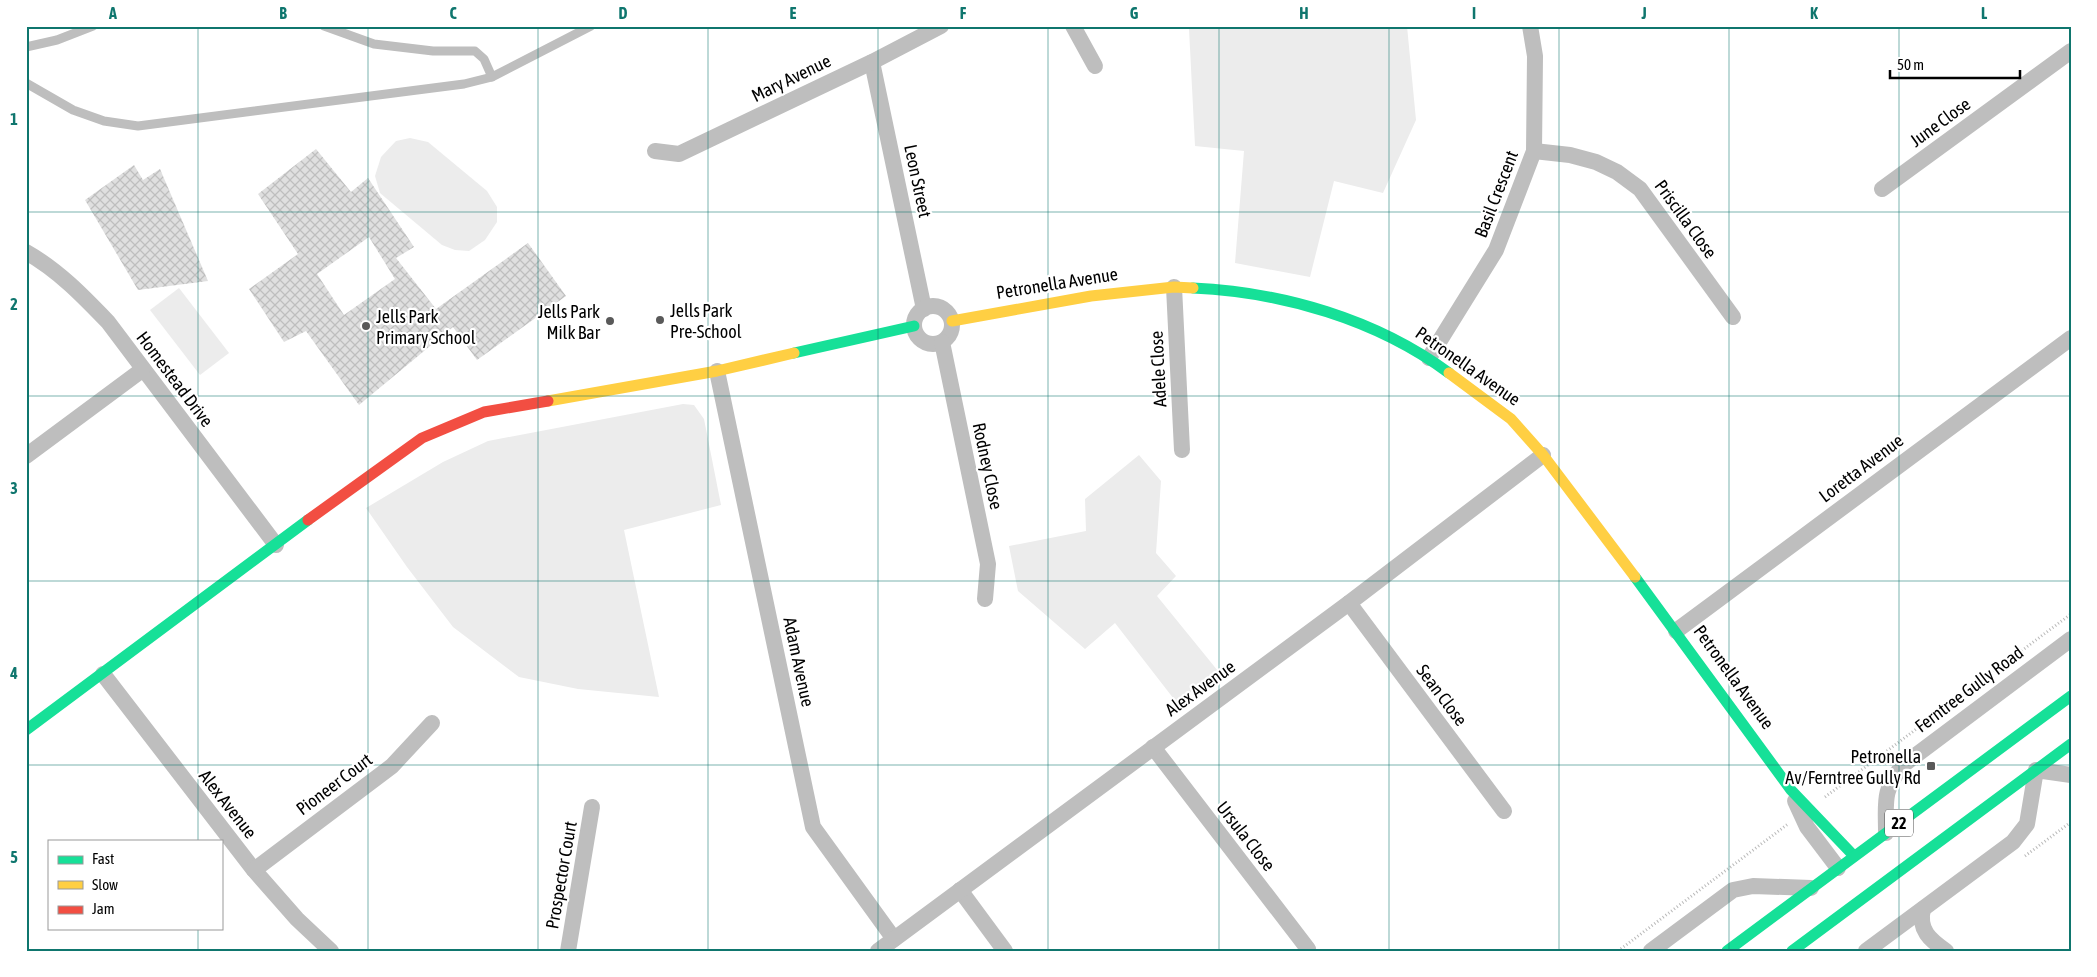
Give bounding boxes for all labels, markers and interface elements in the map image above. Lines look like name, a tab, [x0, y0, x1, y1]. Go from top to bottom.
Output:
text: A	[108, 4, 117, 22]
text: B	[279, 4, 287, 22]
text: C	[449, 4, 457, 22]
text: D	[619, 4, 628, 22]
text: E	[790, 4, 797, 22]
text: F	[960, 4, 967, 22]
text: G	[1130, 4, 1139, 22]
text: H	[1299, 4, 1309, 22]
text: I	[1472, 4, 1476, 22]
text: J	[1640, 4, 1647, 22]
text: K	[1810, 4, 1818, 22]
text: L	[1981, 4, 1988, 22]
scale bar	[1890, 48, 2020, 80]
street label: Mary Avenue	[748, 50, 834, 106]
text: 50 m	[1897, 56, 1924, 73]
street label: June Close	[1906, 93, 1974, 151]
text: 1	[10, 110, 18, 128]
street label: Leon Street	[900, 143, 936, 219]
street label: Basil Crescent	[1470, 148, 1522, 240]
street label: Priscilla Close	[1651, 176, 1721, 262]
street label: Petronella Avenue	[995, 263, 1119, 303]
text: 2	[10, 295, 18, 313]
place label: Jells Park Pre-School	[670, 300, 742, 342]
place label: Jells Park Milk Bar	[538, 301, 601, 343]
place label: Jells Park Primary School	[376, 306, 476, 348]
marker: Jells Park Pre-School	[654, 314, 666, 326]
marker: Jells Park Milk Bar	[604, 315, 616, 327]
marker: Jells Park Primary School	[360, 320, 372, 332]
street label: Petronella Avenue	[1412, 322, 1524, 410]
street label: Homestead Drive	[132, 327, 218, 431]
street label: Adele Close	[1146, 330, 1170, 408]
street label: Rodney Close	[969, 421, 1007, 511]
street label: Loretta Avenue	[1815, 430, 1907, 506]
text: 3	[10, 479, 18, 497]
street label: Adam Avenue	[779, 615, 819, 709]
street label: Petronella Avenue	[1689, 621, 1779, 733]
street label: Ferntree Gully Road	[1911, 641, 2027, 737]
street label: Alex Avenue	[1161, 656, 1239, 720]
street label: Sean Close	[1412, 660, 1472, 730]
text: 4	[9, 664, 18, 682]
place label: Petronella Av/Ferntree Gully Rd	[1785, 746, 1921, 788]
street label: Pioneer Court	[292, 749, 376, 819]
marker: Petronella Av/Ferntree Gully Rd	[1925, 760, 1937, 772]
street label: Alex Avenue	[195, 766, 261, 842]
street label: Ursula Close	[1212, 797, 1280, 875]
road number: 22	[1885, 810, 1913, 836]
street label: Prospector Court	[541, 819, 581, 931]
legend	[48, 840, 222, 930]
text: 5	[10, 848, 18, 866]
text: Fast	[92, 850, 114, 867]
text: Slow	[92, 876, 118, 893]
text: Jam	[92, 900, 115, 917]

